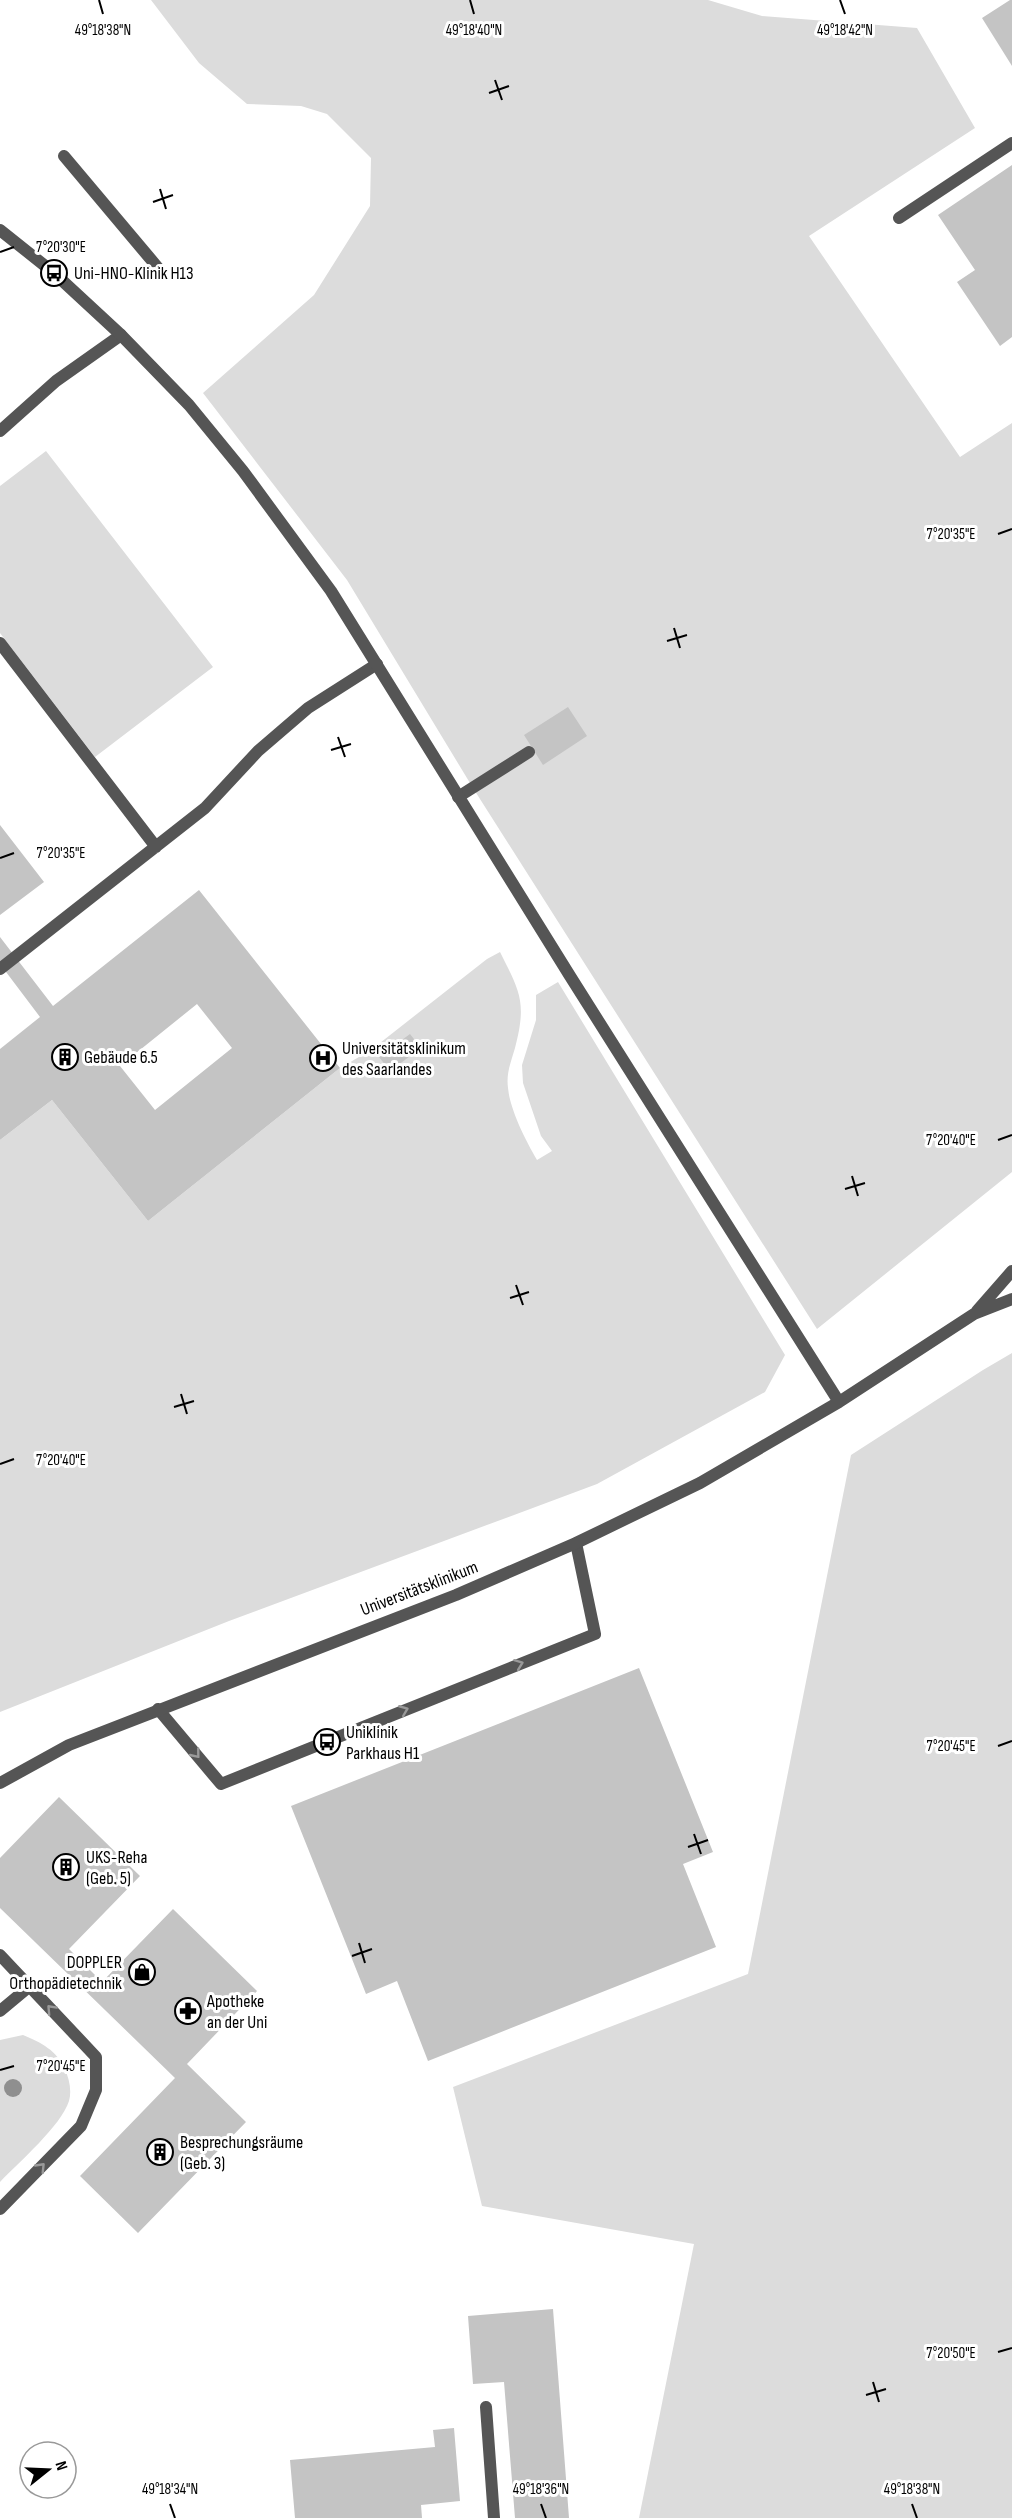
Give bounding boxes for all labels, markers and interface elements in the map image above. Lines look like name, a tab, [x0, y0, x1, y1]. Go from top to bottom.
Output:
text: 49°18'38"N	[75, 21, 131, 40]
text: 49°18'40"N	[446, 21, 502, 40]
text: 49°18'42"N	[817, 21, 873, 40]
text: 7°20'30"E	[36, 238, 86, 257]
bus stop icon: Uni-HNO-Klinik H13	[39, 258, 69, 288]
place label: Uni-HNO-Klinik H13	[74, 263, 193, 284]
text: 7°20'35"E	[926, 525, 976, 544]
text: 7°20'35"E	[36, 844, 86, 863]
place label: Universitätsklinikum des Saarlandes	[342, 1038, 466, 1080]
building icon: Gebäude 6.5	[50, 1042, 80, 1072]
hospital icon: Universitätsklinikum des Saarlandes	[308, 1043, 338, 1073]
place label: Gebäude 6.5	[84, 1047, 158, 1068]
text: 7°20'40"E	[926, 1131, 976, 1150]
text: 7°20'40"E	[36, 1451, 86, 1470]
street label: Universitätsklinikum	[358, 1556, 481, 1620]
one-way arrow	[513, 1658, 523, 1671]
one-way arrow	[397, 1705, 408, 1717]
place label: Uniklinik Parkhaus H1	[346, 1722, 420, 1764]
bus stop icon: Uniklinik Parkhaus H1	[312, 1727, 342, 1757]
text: 7°20'45"E	[926, 1737, 976, 1756]
one-way arrow	[188, 1747, 199, 1758]
place label: UKS-Reha (Geb. 5)	[86, 1847, 148, 1889]
building icon: UKS-Reha (Geb. 5)	[51, 1852, 81, 1882]
place label: DOPPLER Orthopädietechnik	[9, 1952, 122, 1994]
shop icon: DOPPLER Orthopädietechnik	[127, 1957, 157, 1987]
place label: Apotheke an der Uni	[206, 1991, 267, 2033]
pharmacy icon: Apotheke an der Uni	[173, 1996, 203, 2026]
one-way arrow	[48, 2005, 59, 2016]
text: 7°20'45"E	[36, 2057, 86, 2076]
place label: Besprechungsräume (Geb. 3)	[180, 2132, 303, 2174]
building icon: Besprechungsräume (Geb. 3)	[145, 2137, 175, 2167]
one-way arrow	[34, 2164, 45, 2174]
text: 7°20'50"E	[926, 2344, 976, 2363]
north arrow	[18, 2440, 78, 2500]
text: N	[50, 2459, 71, 2473]
text: 49°18'34"N	[142, 2480, 198, 2499]
text: 49°18'36"N	[513, 2480, 569, 2499]
text: 49°18'38"N	[884, 2480, 940, 2499]

